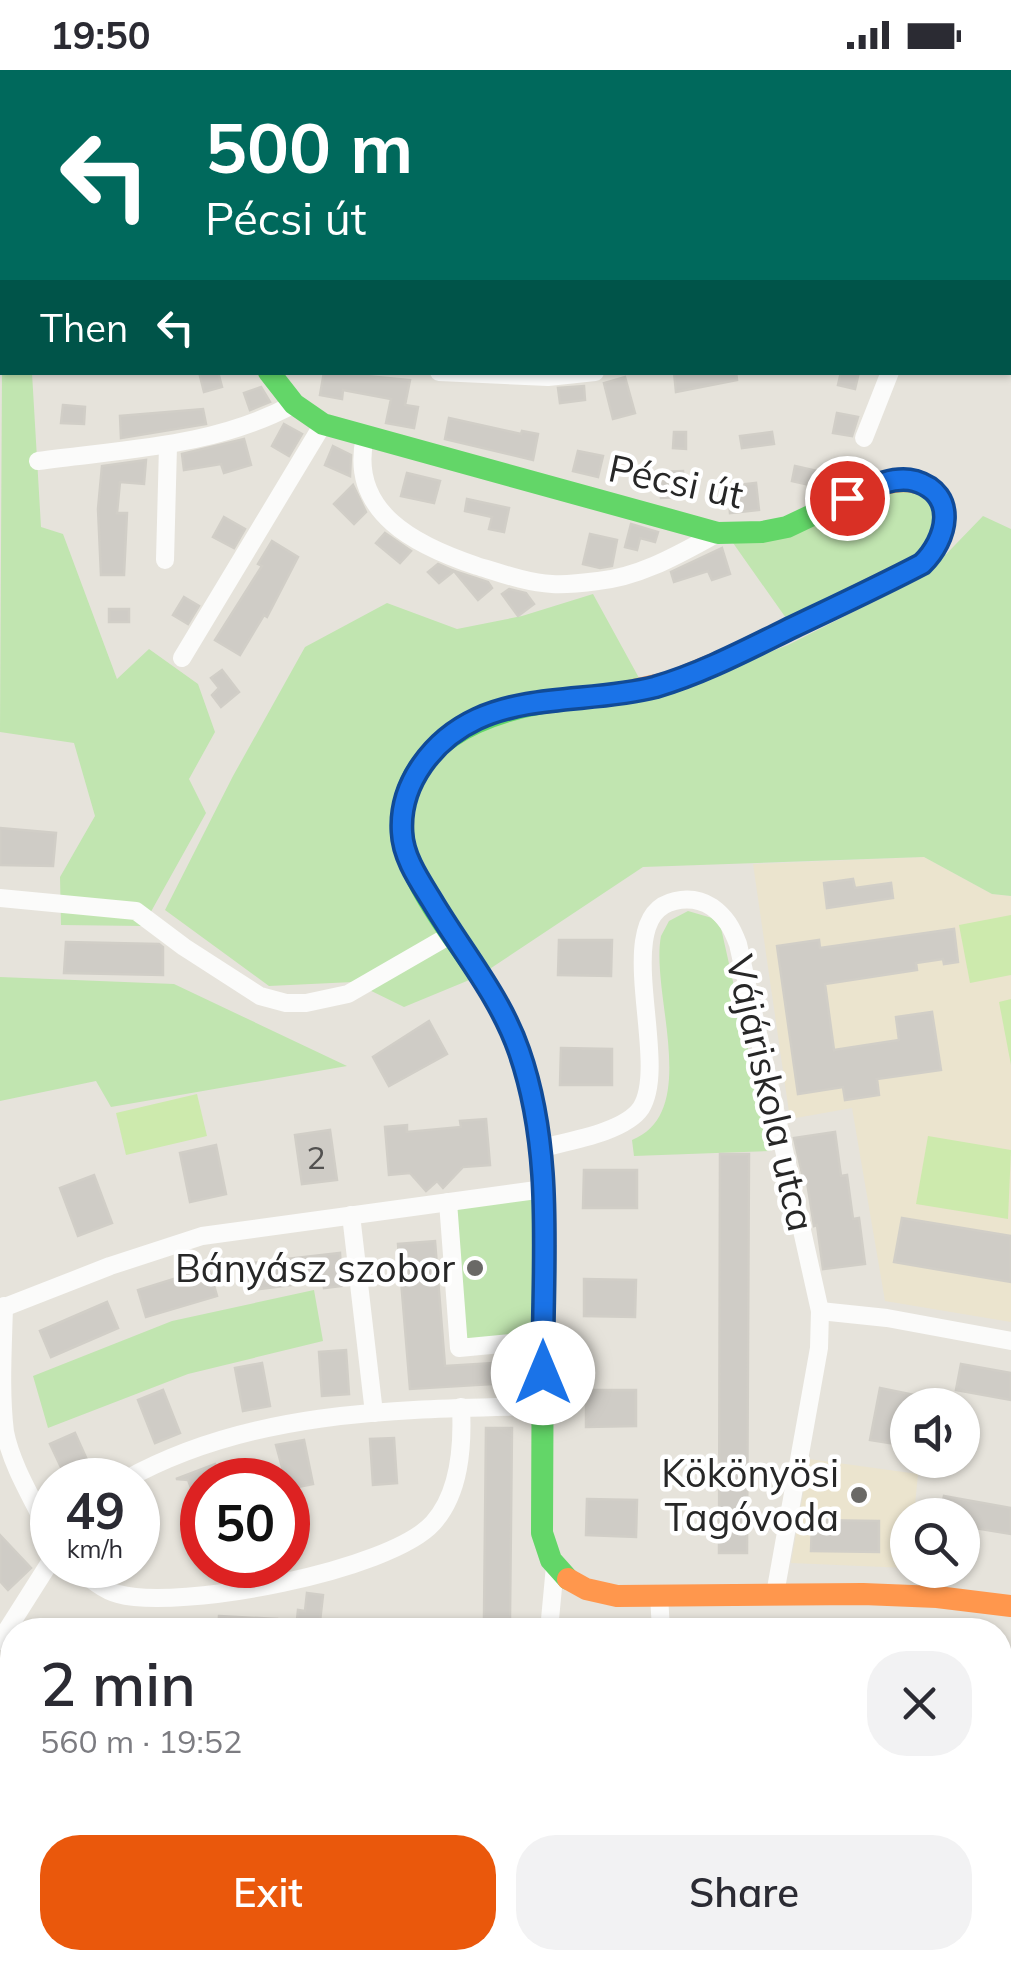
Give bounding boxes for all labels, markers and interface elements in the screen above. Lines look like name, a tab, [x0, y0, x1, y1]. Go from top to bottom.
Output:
text: 19:50	[50, 11, 151, 59]
text: 500 m	[205, 103, 413, 191]
icon: left	[40, 110, 170, 240]
text: Pécsi út	[205, 190, 367, 246]
icon: left	[148, 300, 203, 355]
text: Then	[40, 304, 128, 352]
street label: Pécsi út	[604, 443, 748, 519]
pin	[805, 456, 890, 541]
icon: arrive	[820, 471, 875, 526]
street label: Vájáriskola utca	[716, 950, 826, 1236]
house number: 2	[306, 1137, 326, 1177]
place label: Bányász szobor	[175, 1244, 455, 1292]
marker: Bányász szobor	[464, 1257, 486, 1279]
position arrow	[491, 1321, 595, 1425]
map controls	[890, 1388, 980, 1588]
button: sound	[890, 1388, 980, 1478]
place label: Kökönyösi Tagóvoda	[661, 1449, 839, 1541]
speed limit sign: 50	[180, 1458, 310, 1588]
text: 49	[65, 1479, 125, 1542]
marker: Kökönyösi Tagóvoda	[848, 1484, 870, 1506]
button: search	[890, 1498, 980, 1588]
text: km/h	[67, 1533, 123, 1564]
text: 2 min	[40, 1646, 196, 1721]
button: close	[867, 1651, 972, 1756]
text: 560 m · 19:52	[40, 1721, 242, 1761]
button: Exit	[40, 1835, 496, 1950]
button: Share	[516, 1835, 972, 1950]

